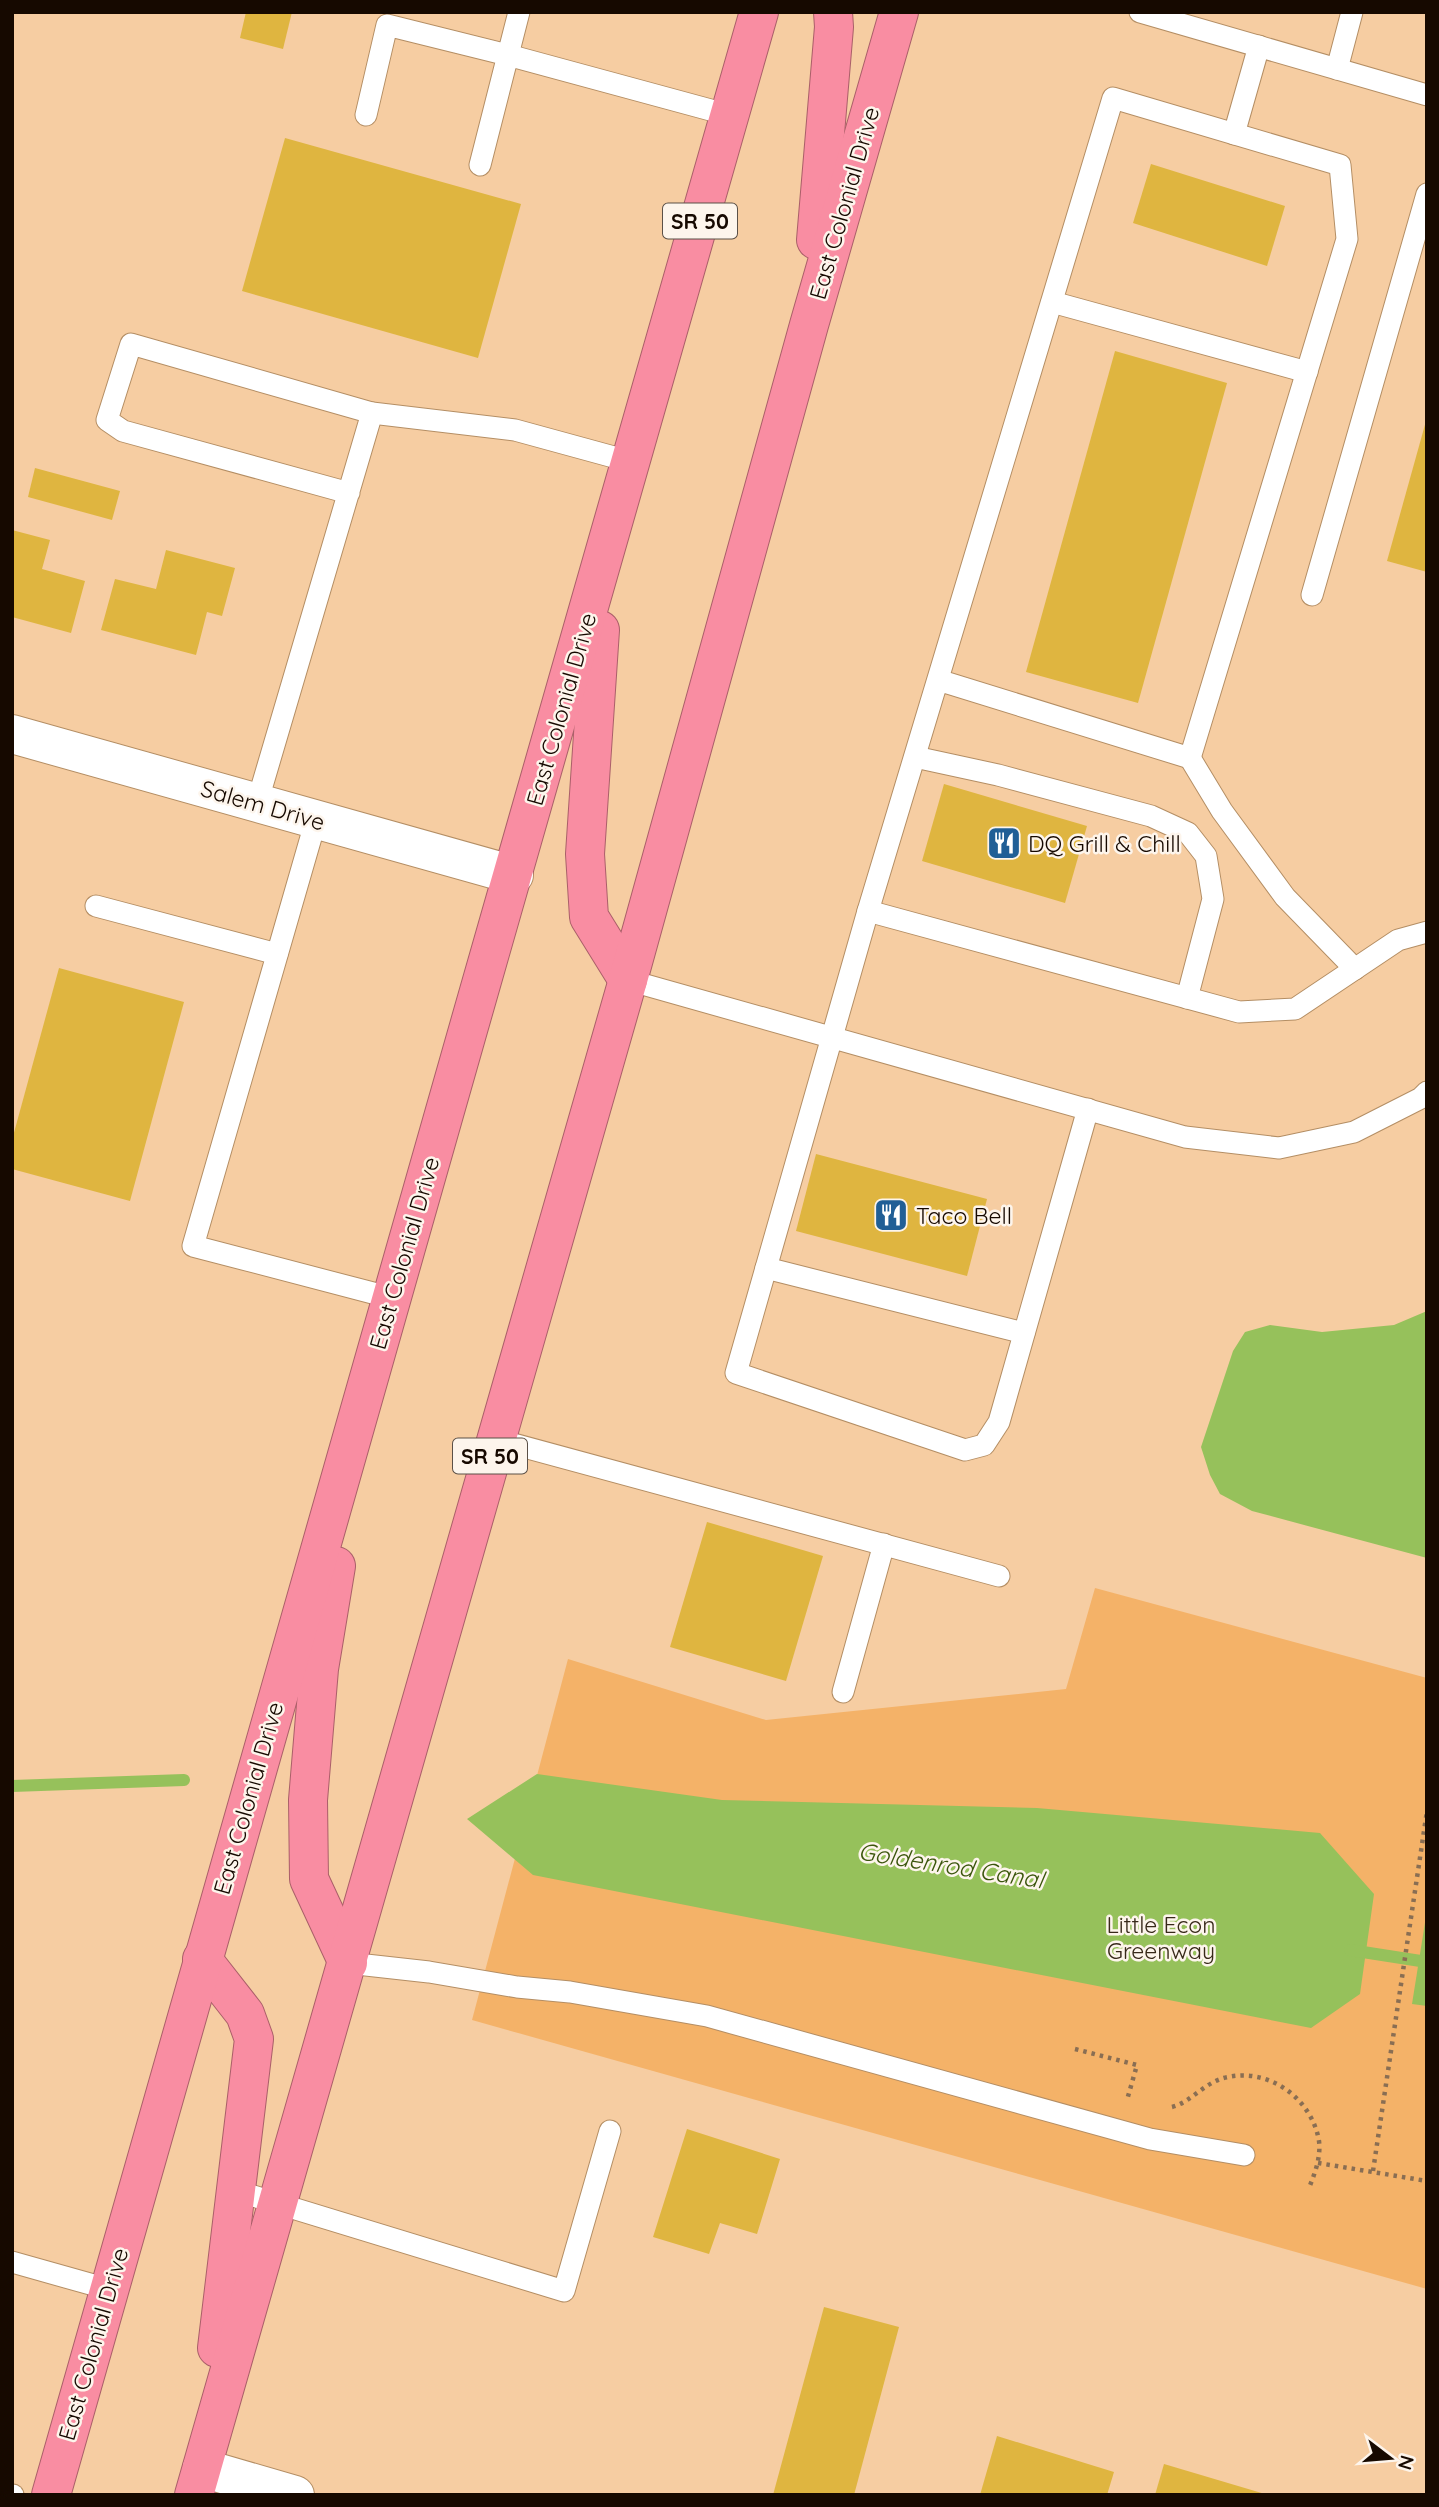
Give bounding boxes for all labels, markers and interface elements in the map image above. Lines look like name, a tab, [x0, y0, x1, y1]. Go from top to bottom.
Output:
street label: East Colonial Drive	[803, 103, 885, 303]
road number: SR 50	[663, 204, 737, 238]
street label: East Colonial Drive	[520, 609, 602, 809]
street label: Salem Drive	[198, 773, 328, 837]
restaurant icon: DQ Grill & Chill	[985, 824, 1023, 862]
place label: DQ Grill & Chill	[1028, 829, 1181, 858]
street label: East Colonial Drive	[363, 1153, 445, 1353]
restaurant icon: Taco Bell	[872, 1196, 910, 1234]
place label: Taco Bell	[916, 1201, 1012, 1230]
road number: SR 50	[453, 1438, 527, 1474]
street label: East Colonial Drive	[207, 1698, 289, 1898]
water label: Goldenrod Canal	[856, 1836, 1048, 1895]
park label: Little Econ Greenway	[1106, 1910, 1216, 1965]
street label: East Colonial Drive	[52, 2244, 134, 2444]
north arrow	[1355, 2423, 1425, 2493]
text: N	[1393, 2453, 1420, 2473]

